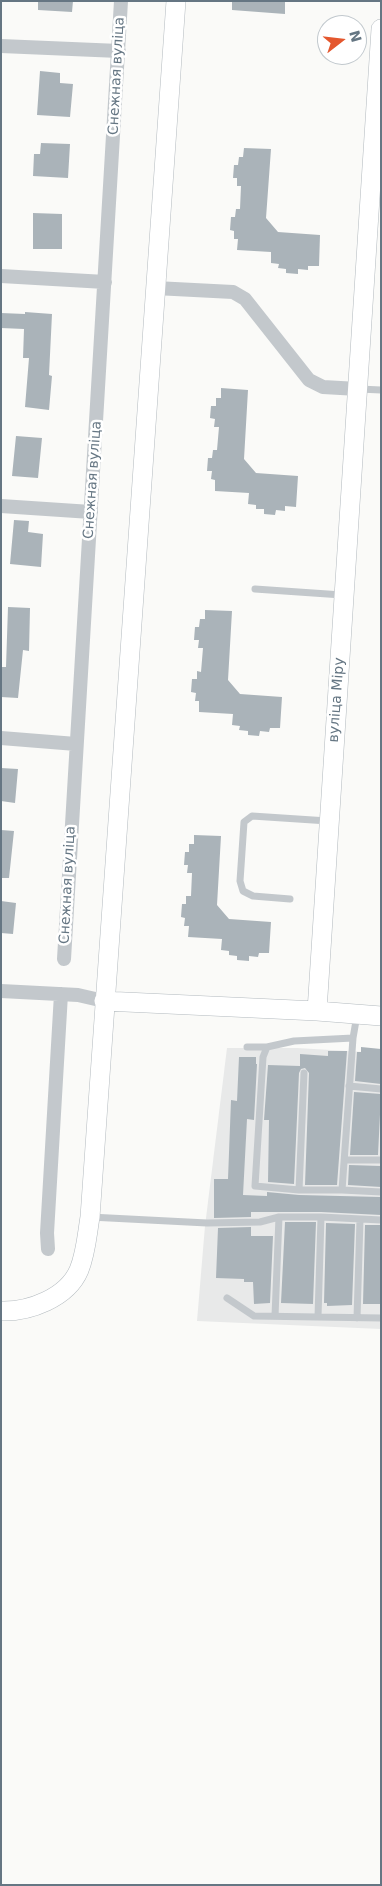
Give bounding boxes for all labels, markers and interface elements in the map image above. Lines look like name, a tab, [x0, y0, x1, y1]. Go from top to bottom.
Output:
north arrow	[317, 15, 367, 65]
street label: Снежная вуліца	[106, 17, 128, 135]
text: N	[346, 28, 365, 44]
street label: Снежная вуліца	[80, 420, 106, 540]
street label: вуліца Міру	[326, 657, 348, 743]
street label: Снежная вуліца	[57, 826, 79, 944]

